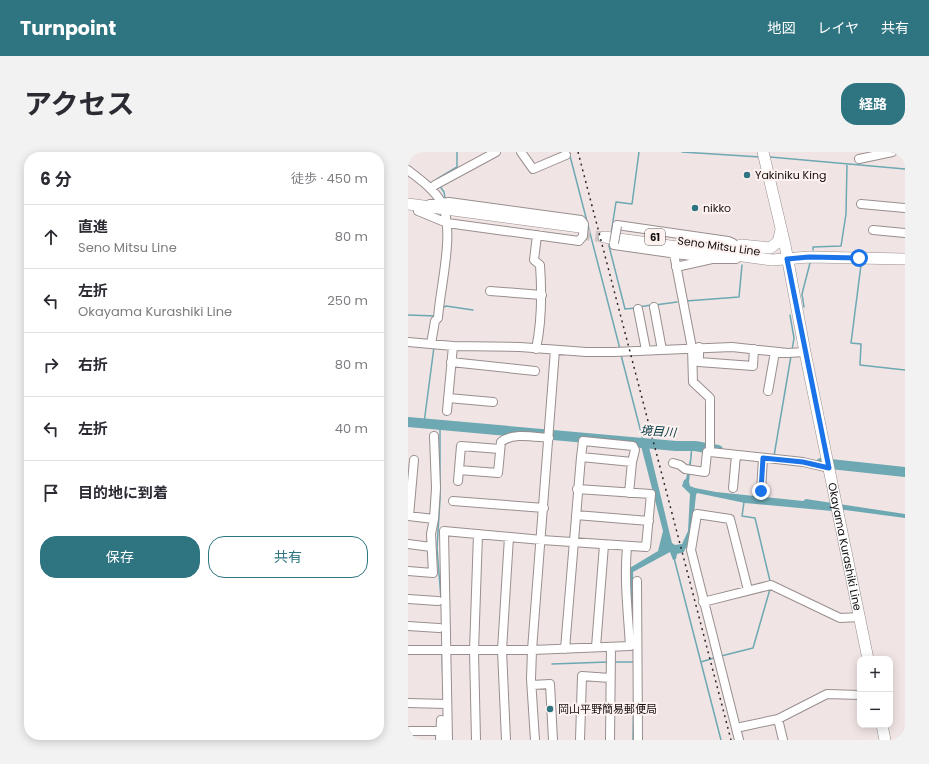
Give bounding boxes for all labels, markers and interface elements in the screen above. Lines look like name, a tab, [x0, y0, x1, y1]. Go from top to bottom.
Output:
text: Turnpoint	[20, 15, 116, 42]
text: 地図	[767, 18, 795, 38]
text: レイヤ	[817, 18, 859, 38]
text: 共有	[881, 18, 909, 38]
button: 経路	[841, 83, 905, 125]
text: アクセス	[24, 85, 135, 124]
text: 6 分	[40, 167, 71, 191]
place label: Yakiniku King	[755, 167, 826, 183]
text: 徒歩 · 450 m	[291, 169, 368, 188]
marker: Yakiniku King	[742, 170, 752, 180]
place label: nikko	[703, 200, 731, 216]
marker: nikko	[690, 203, 700, 213]
text: 直進	[78, 216, 108, 237]
icon: ahead	[40, 226, 62, 248]
text: 80 m	[335, 227, 368, 246]
road number: 61	[645, 229, 665, 245]
street label: Seno Mitsu Line	[677, 232, 762, 260]
text: Seno Mitsu Line	[78, 238, 177, 257]
route start	[850, 249, 868, 267]
text: 左折	[78, 280, 108, 301]
icon: left	[40, 290, 62, 312]
text: 250 m	[327, 291, 368, 310]
text: Okayama Kurashiki Line	[78, 302, 232, 321]
icon: right	[40, 354, 62, 376]
text: 右折	[78, 354, 108, 375]
text: 80 m	[335, 355, 368, 374]
icon: left	[40, 418, 62, 440]
text: 左折	[78, 418, 108, 439]
text: 40 m	[335, 419, 368, 438]
water label: 境目川	[639, 421, 679, 441]
street label: Okayama Kurashiki Line	[824, 481, 866, 612]
icon: arrive	[40, 482, 62, 504]
text: 目的地に到着	[78, 482, 168, 503]
route end	[752, 482, 770, 500]
button: 保存	[40, 536, 200, 578]
button: 共有	[208, 536, 368, 578]
map controls	[857, 656, 893, 728]
button: +	[857, 656, 893, 692]
button: −	[857, 692, 893, 728]
place label: 岡山平野簡易郵便局	[558, 701, 657, 717]
marker: 岡山平野簡易郵便局	[545, 704, 555, 714]

